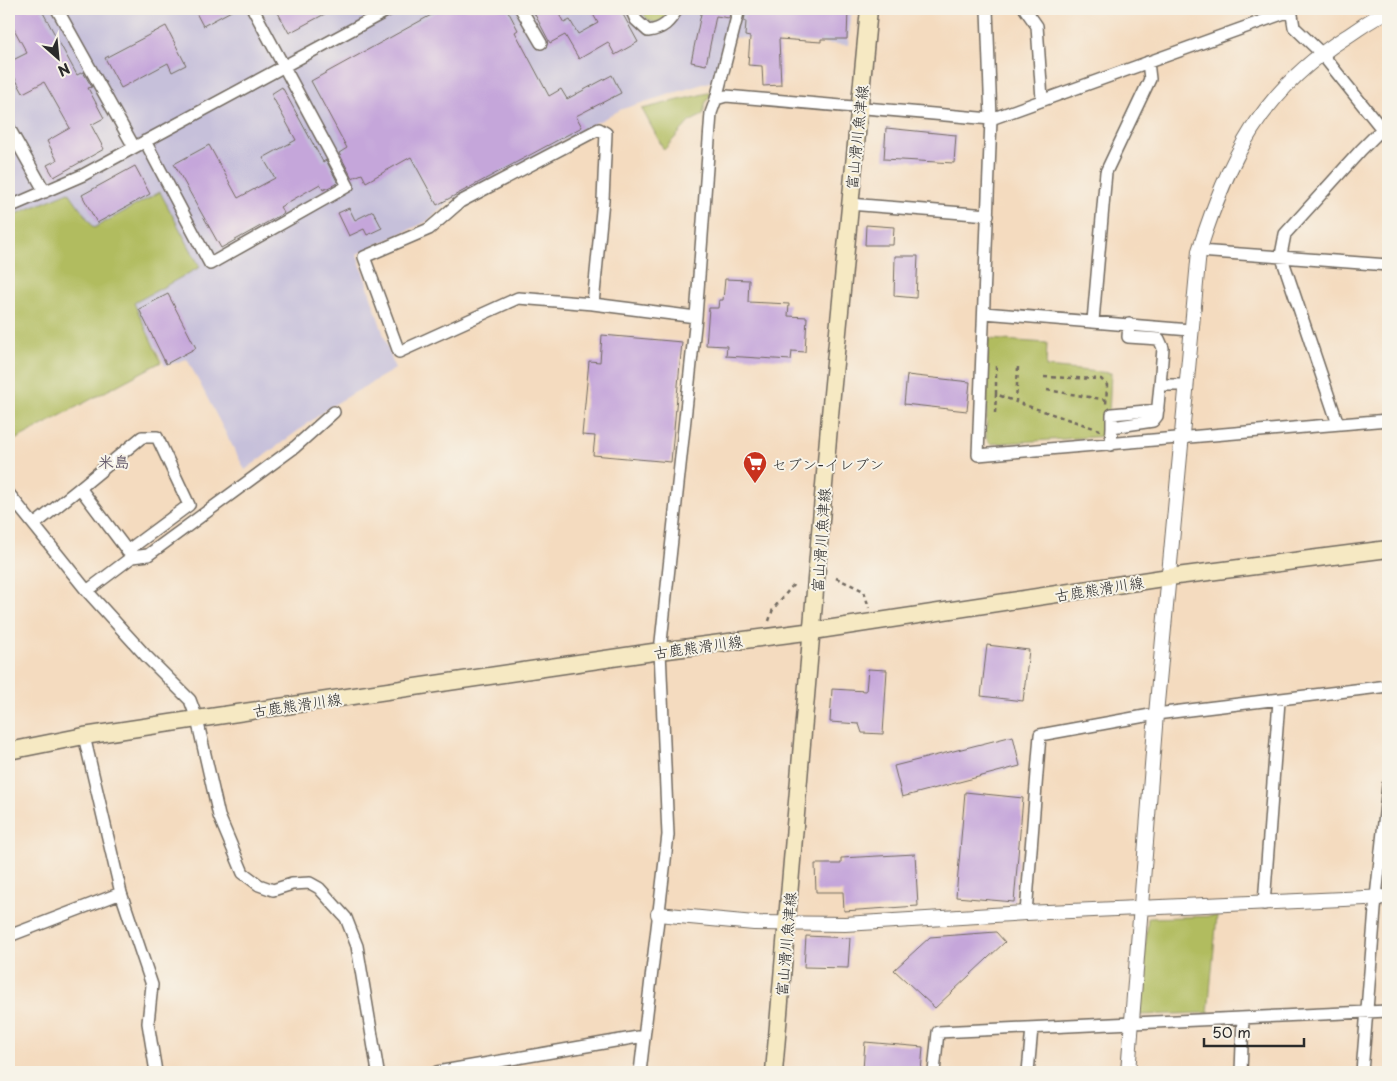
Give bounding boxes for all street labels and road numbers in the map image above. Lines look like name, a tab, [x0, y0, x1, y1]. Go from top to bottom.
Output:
street label: 富山滑川魚津線	[839, 84, 873, 190]
street label: 富山滑川魚津線	[805, 487, 835, 593]
street label: 古鹿熊滑川線	[1053, 570, 1145, 606]
street label: 古鹿熊滑川線	[652, 628, 744, 664]
street label: 古鹿熊滑川線	[251, 686, 343, 722]
street label: 富山滑川魚津線	[769, 891, 801, 997]

